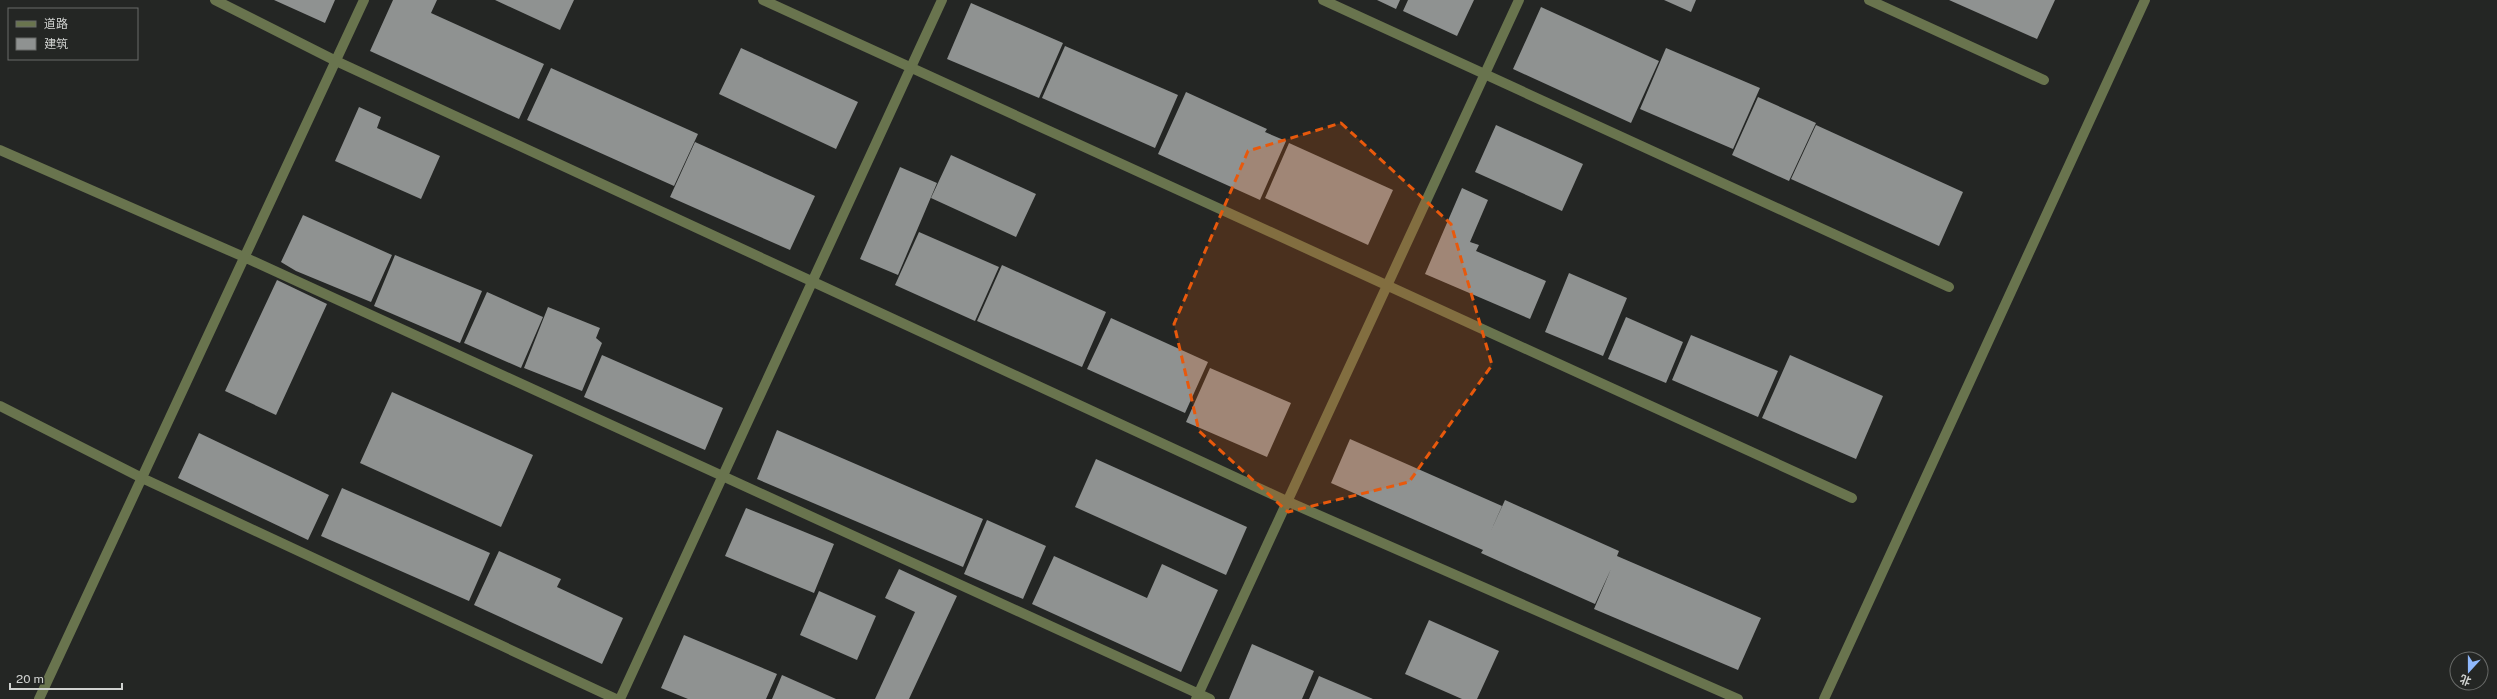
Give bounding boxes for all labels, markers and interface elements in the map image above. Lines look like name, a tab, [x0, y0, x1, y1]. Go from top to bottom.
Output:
legend	[8, 8, 138, 60]
text: 道路	[44, 17, 68, 31]
text: 建筑	[44, 37, 68, 51]
north arrow	[2449, 651, 2489, 691]
scale bar	[10, 665, 122, 691]
text: 20 m	[16, 672, 44, 686]
text: 北	[2458, 673, 2473, 688]

